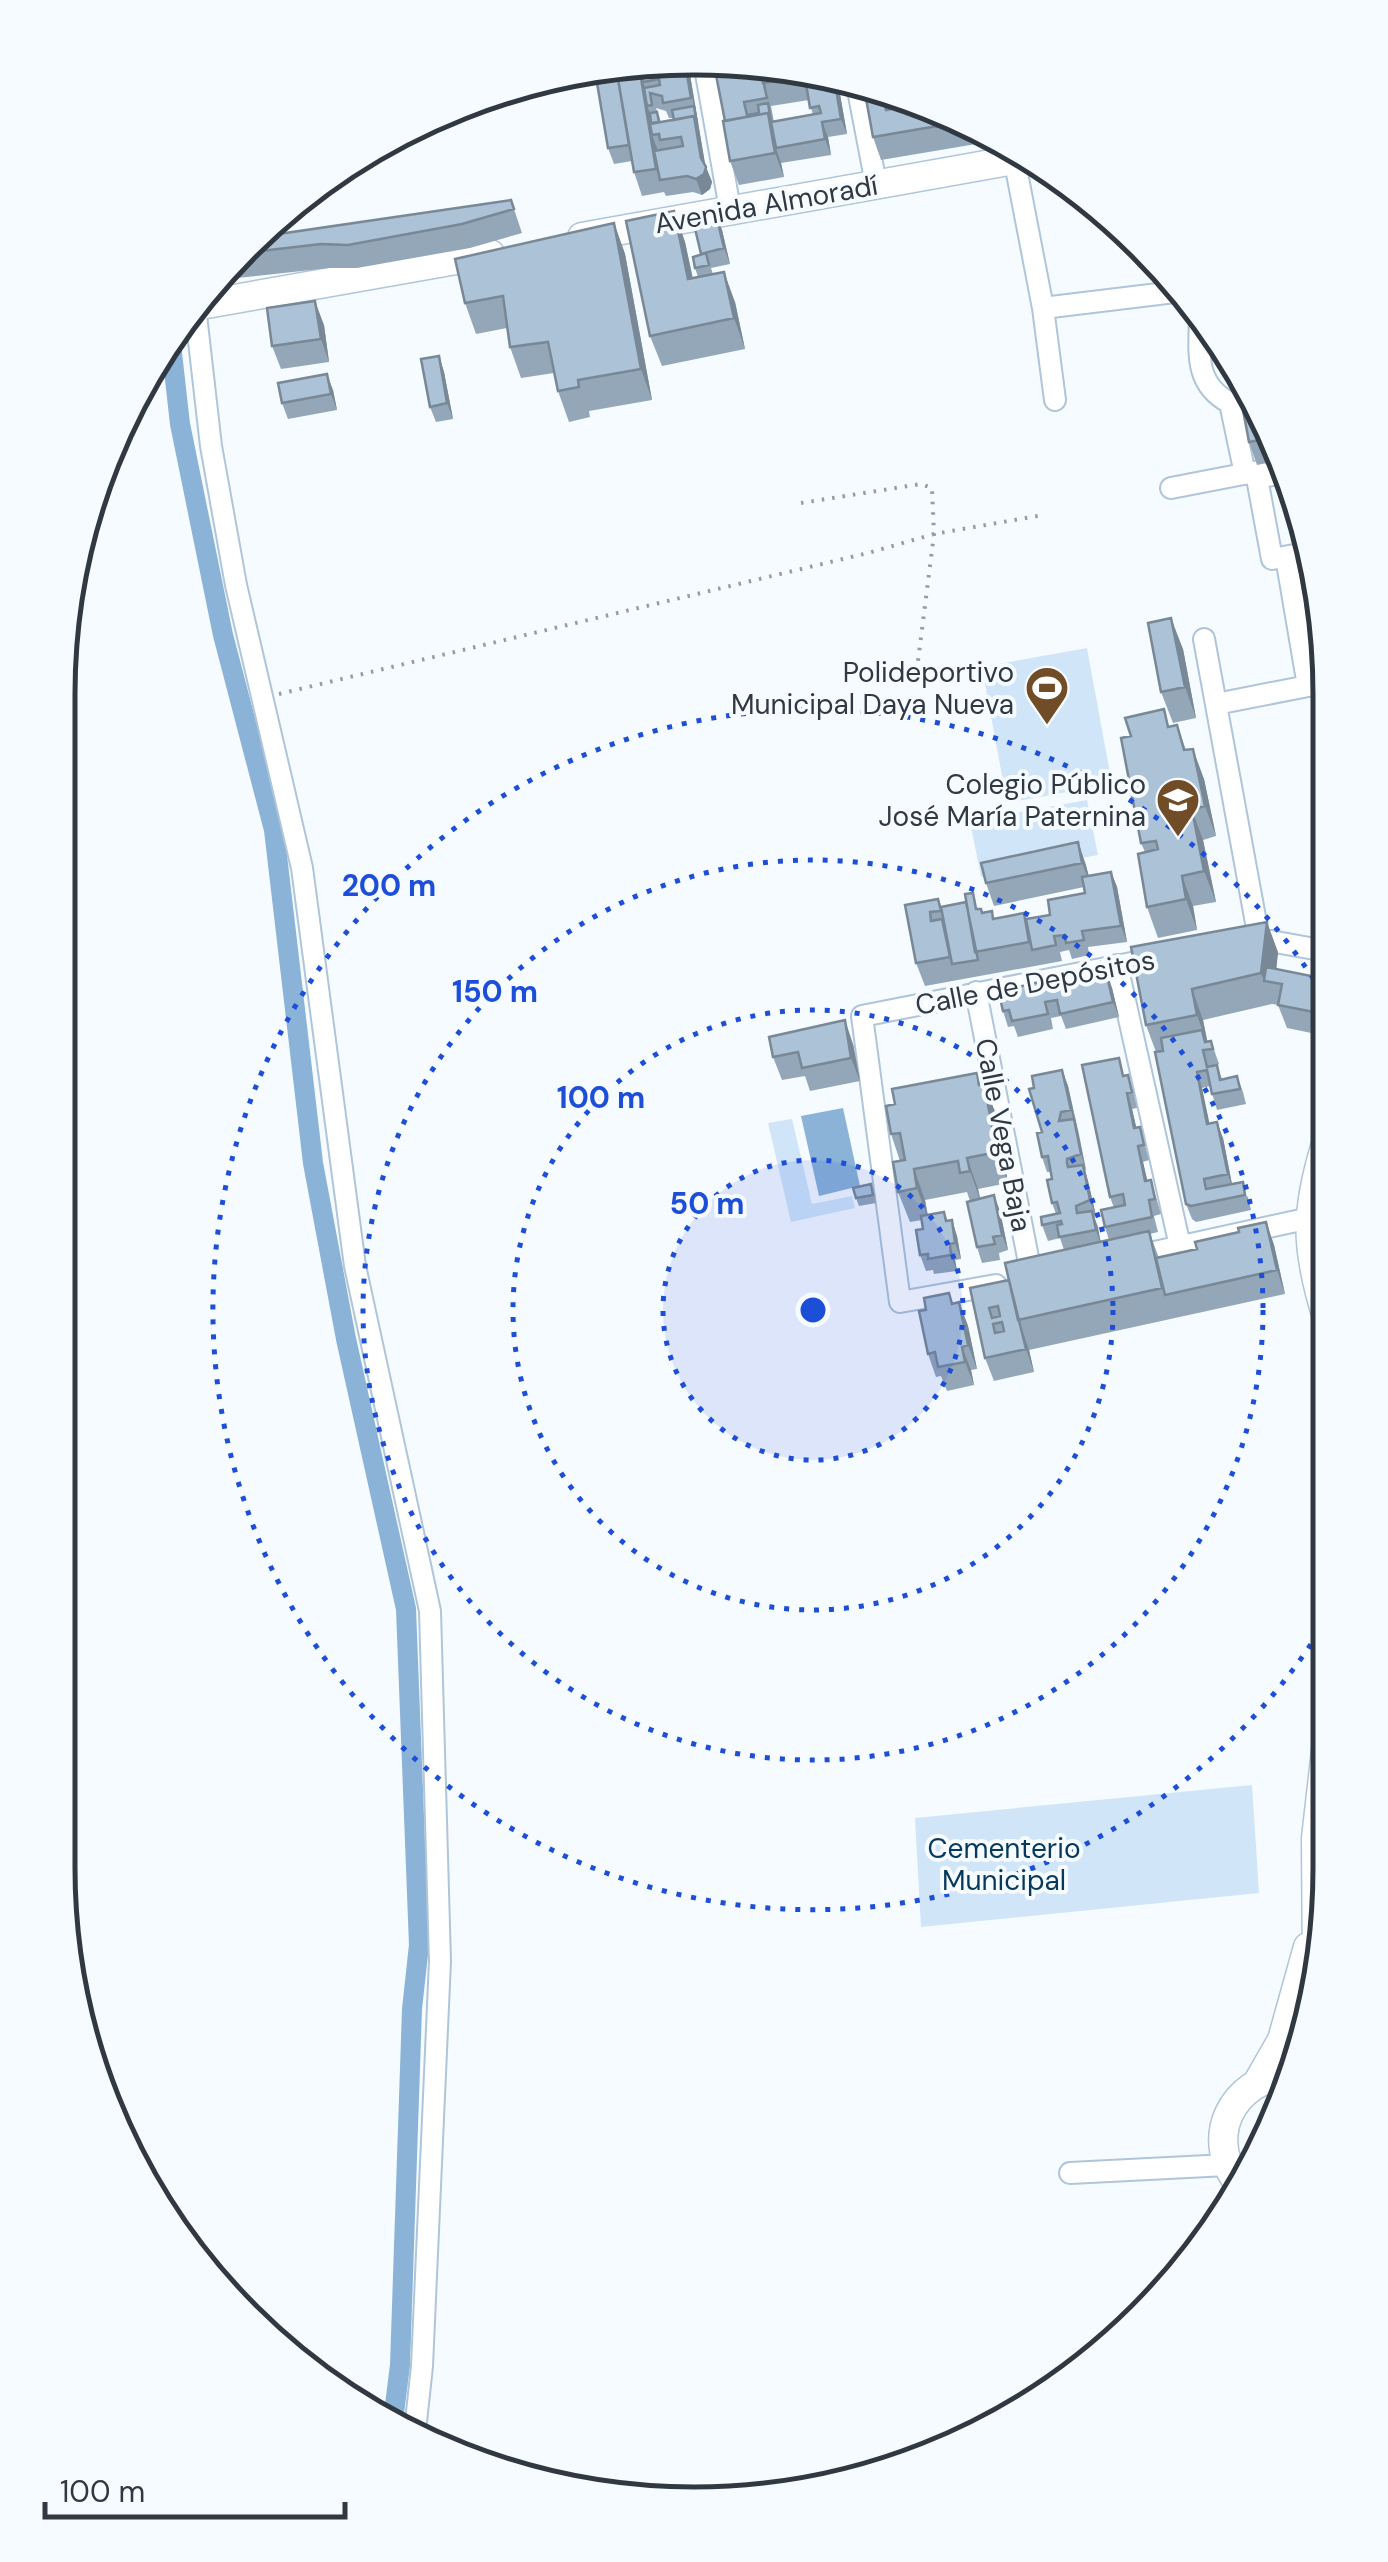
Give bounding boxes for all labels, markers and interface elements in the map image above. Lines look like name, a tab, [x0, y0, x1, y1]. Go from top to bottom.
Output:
street label: Avenida Almoradí	[652, 167, 881, 242]
place label: Polideportivo Municipal Daya Nueva	[731, 654, 1014, 723]
sports icon: Polideportivo Municipal Daya Nueva	[1024, 665, 1070, 726]
place label: Colegio Público José María Paternina	[879, 766, 1146, 835]
school or university icon: Colegio Público José María Paternina	[1155, 777, 1201, 838]
text: 200 m	[342, 866, 436, 905]
street label: Calle de Depósitos	[912, 941, 1158, 1024]
text: 150 m	[452, 972, 538, 1011]
street label: Calle Vega Baja	[967, 1035, 1040, 1235]
text: 100 m	[557, 1078, 645, 1117]
text: 50 m	[669, 1184, 745, 1223]
centre of rings	[795, 1292, 831, 1328]
park label: Cementerio Municipal	[927, 1830, 1081, 1899]
scale bar	[45, 2457, 345, 2519]
text: 100 m	[60, 2472, 145, 2511]

